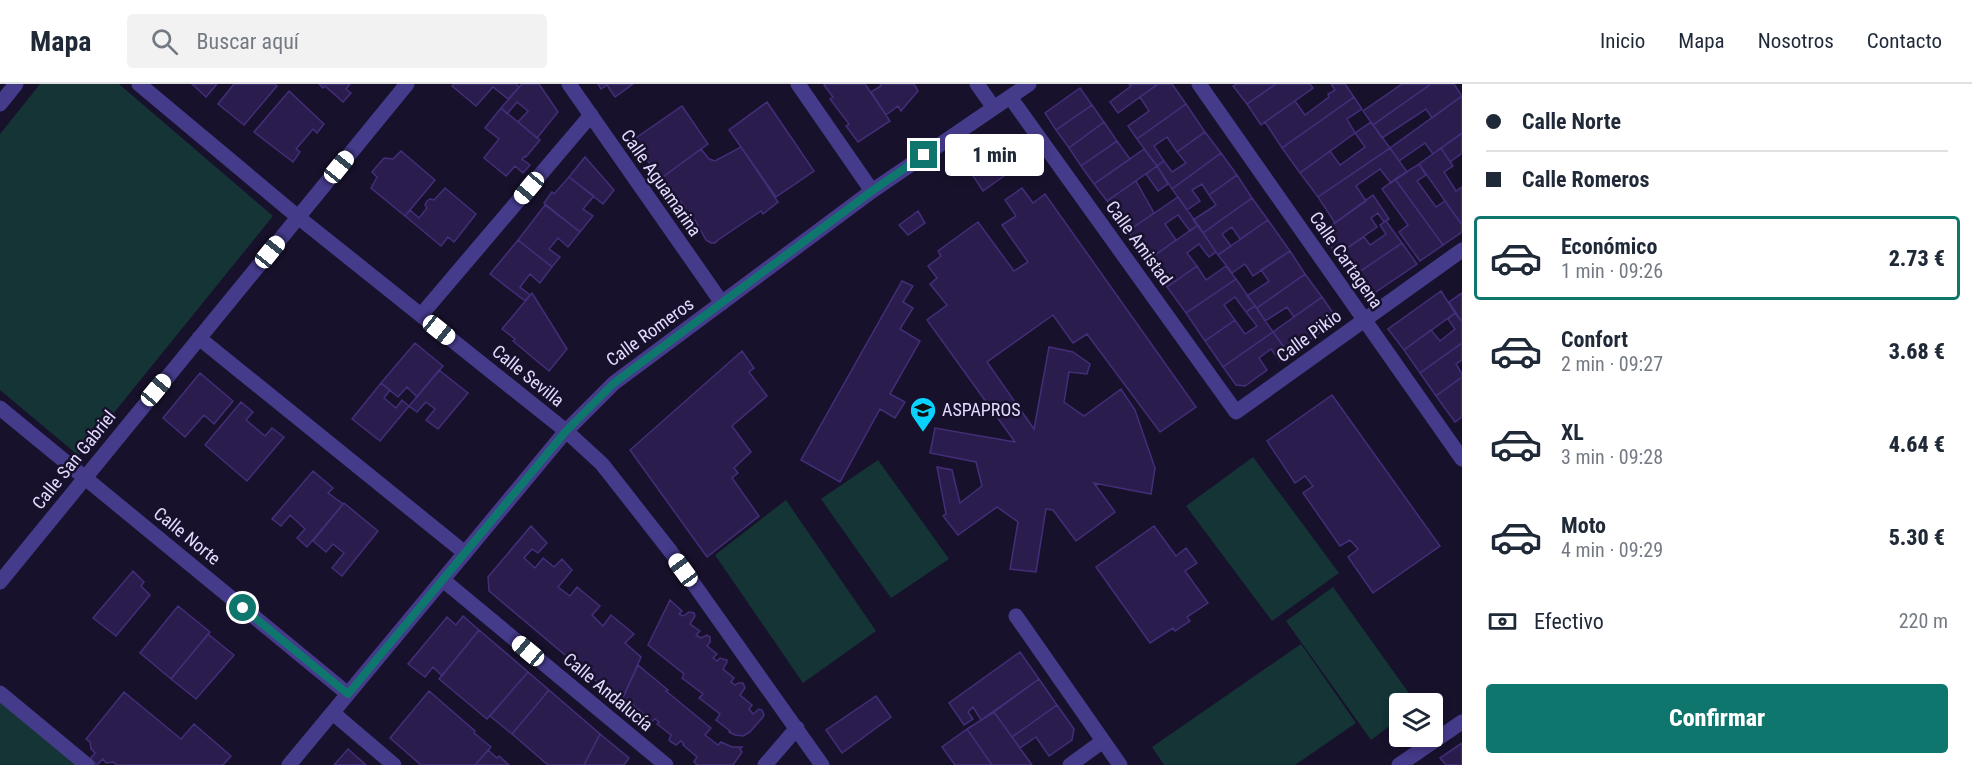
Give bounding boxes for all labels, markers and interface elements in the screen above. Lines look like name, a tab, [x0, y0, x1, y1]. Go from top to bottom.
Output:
search box	[127, 14, 547, 68]
text: Mapa	[30, 25, 91, 58]
icon: search	[148, 25, 181, 58]
text: Buscar aquí	[196, 29, 299, 54]
text: Inicio	[1600, 29, 1645, 53]
text: Mapa	[1678, 29, 1725, 53]
text: Nosotros	[1758, 29, 1834, 53]
text: Contacto	[1867, 29, 1942, 53]
text: Calle Norte	[1522, 109, 1621, 134]
street label: Calle Aguamarina	[617, 125, 706, 240]
callout: 1 min	[945, 134, 1044, 176]
route end	[910, 141, 937, 168]
text: 1 min	[972, 143, 1017, 167]
car	[321, 147, 357, 187]
text: Calle Romeros	[1522, 167, 1649, 192]
car	[511, 168, 547, 208]
street label: Calle Amistad	[1102, 197, 1177, 289]
street label: Calle Cartagena	[1305, 207, 1387, 312]
icon: car	[1489, 231, 1543, 285]
car	[252, 232, 288, 272]
text: Económico	[1561, 234, 1657, 259]
text: 2.73 €	[1889, 246, 1945, 271]
text: 1 min · 09:26	[1561, 259, 1663, 283]
street label: Calle Romeros	[602, 293, 697, 370]
street label: Calle Pikio	[1272, 305, 1345, 366]
car	[419, 312, 459, 348]
icon: car	[1489, 324, 1543, 378]
text: Confort	[1561, 327, 1628, 352]
text: 3.68 €	[1889, 339, 1945, 364]
street label: Calle Sevilla	[488, 340, 568, 411]
text: 2 min · 09:27	[1561, 352, 1663, 376]
car	[138, 370, 174, 410]
school or university icon: ASPAPROS	[908, 395, 938, 433]
place label: ASPAPROS	[942, 399, 1021, 420]
street label: Calle San Gabriel	[27, 406, 120, 513]
icon: car	[1489, 417, 1543, 471]
text: XL	[1561, 420, 1584, 445]
text: 4.64 €	[1889, 432, 1945, 457]
text: 3 min · 09:28	[1561, 445, 1663, 469]
street label: Calle Norte	[150, 502, 225, 569]
icon: car	[1489, 510, 1543, 564]
text: Moto	[1561, 513, 1606, 538]
text: 5.30 €	[1889, 525, 1945, 550]
text: 4 min · 09:29	[1561, 538, 1663, 562]
car	[665, 550, 701, 590]
route start	[229, 594, 256, 621]
icon: cash	[1486, 605, 1519, 638]
text: Efectivo	[1534, 609, 1604, 634]
text: 220 m	[1899, 609, 1948, 633]
car	[508, 633, 548, 669]
street label: Calle Andalucía	[559, 648, 657, 735]
button: Confirmar	[1486, 684, 1948, 753]
map controls	[1389, 693, 1443, 747]
button: layers	[1389, 693, 1443, 747]

